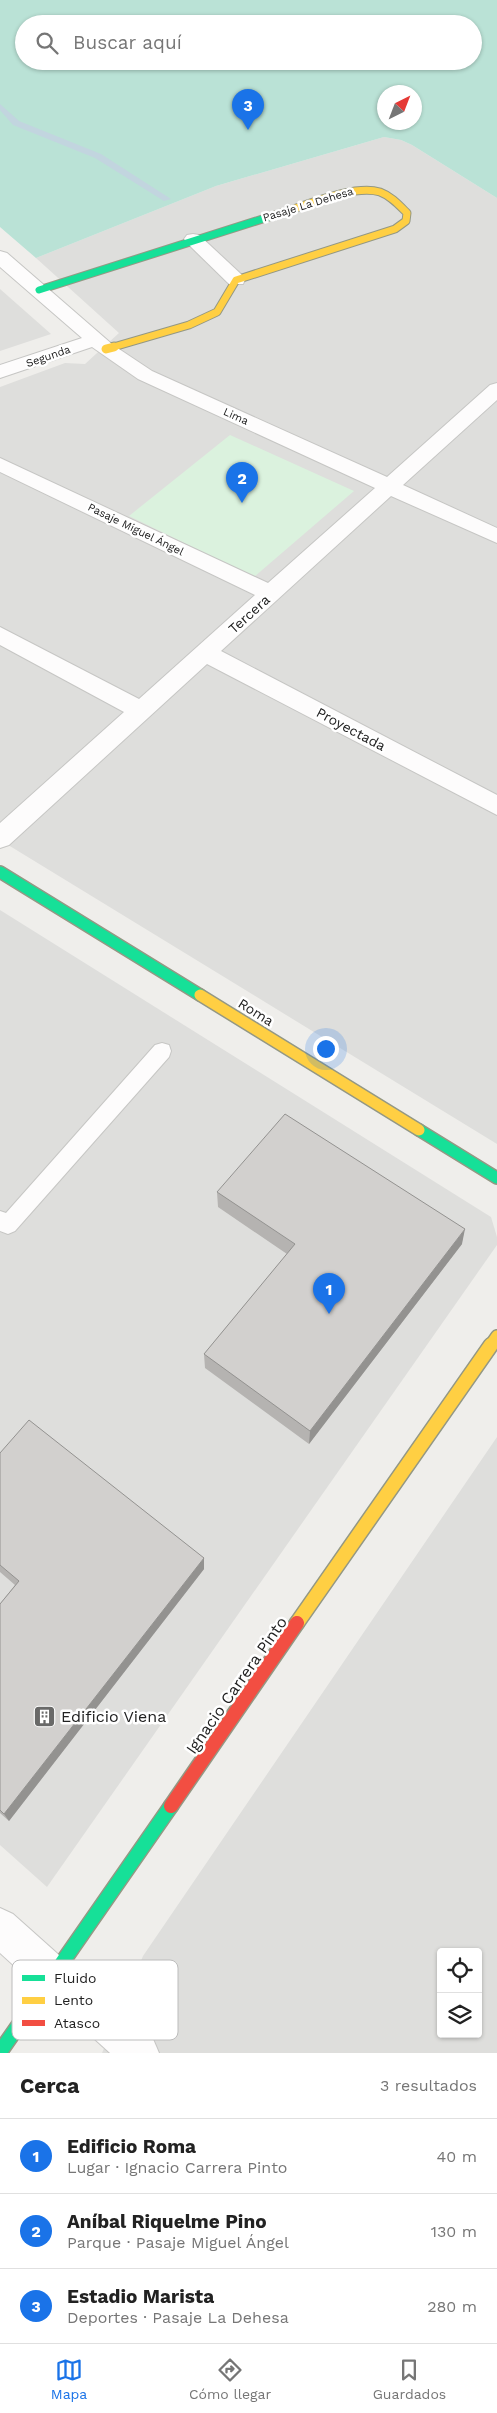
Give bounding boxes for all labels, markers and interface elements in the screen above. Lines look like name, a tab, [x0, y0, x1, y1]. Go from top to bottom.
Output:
search box	[15, 15, 482, 70]
icon: search	[33, 29, 61, 57]
text: Buscar aquí	[73, 31, 182, 54]
north arrow	[377, 85, 422, 130]
pin: 3	[232, 89, 264, 130]
street label: Pasaje La Dehesa	[261, 185, 355, 224]
street label: Segunda	[24, 343, 72, 370]
street label: Lima	[221, 405, 250, 428]
pin: 2	[226, 462, 258, 503]
street label: Pasaje Miguel Ángel	[86, 500, 187, 559]
street label: Tercera	[225, 591, 273, 637]
street label: Proyectada	[314, 704, 388, 754]
street label: Roma	[235, 995, 277, 1029]
your location	[313, 1036, 339, 1062]
pin: 1	[313, 1273, 345, 1314]
street label: Ignacio Carrera Pinto	[182, 1613, 291, 1757]
building icon: Edificio Viena	[33, 1704, 57, 1728]
place label: Edificio Viena	[61, 1707, 166, 1726]
map controls	[437, 1948, 482, 2038]
button: locate	[437, 1948, 482, 1993]
legend	[12, 1960, 178, 2040]
text: Fluido	[54, 1970, 96, 1986]
text: Lento	[54, 1992, 93, 2008]
button: layers	[437, 1993, 482, 2038]
text: Atasco	[54, 2015, 100, 2031]
text: Cerca	[20, 2073, 79, 2098]
text: 3 resultados	[380, 2076, 477, 2095]
text: Edificio Roma	[67, 2135, 196, 2158]
text: 1	[33, 2147, 39, 2166]
text: 40 m	[437, 2147, 477, 2166]
text: Lugar · Ignacio Carrera Pinto	[67, 2158, 287, 2177]
text: Aníbal Riquelme Pino	[67, 2210, 267, 2233]
text: 2	[31, 2222, 41, 2241]
text: 130 m	[431, 2222, 477, 2241]
text: Parque · Pasaje Miguel Ángel	[67, 2233, 289, 2252]
text: Estadio Marista	[67, 2285, 214, 2308]
text: 3	[31, 2297, 41, 2316]
text: 280 m	[427, 2297, 477, 2316]
text: Deportes · Pasaje La Dehesa	[67, 2308, 289, 2327]
tab: Mapa	[51, 2356, 87, 2402]
tab: Cómo llegar	[189, 2356, 271, 2402]
tab: Guardados	[373, 2356, 446, 2402]

